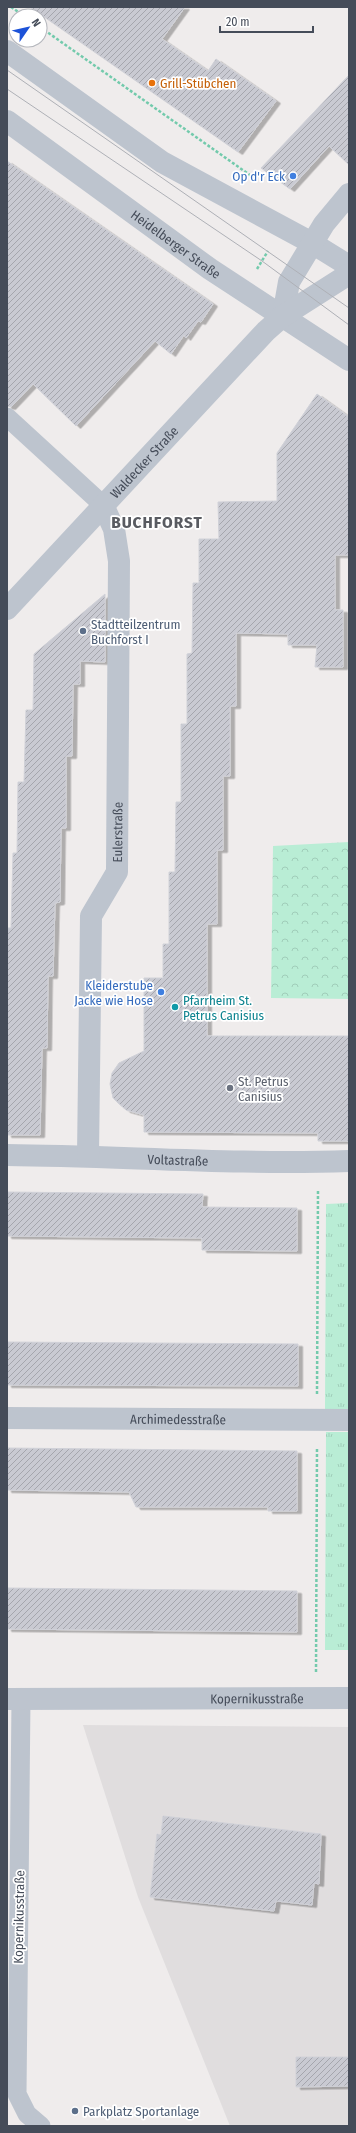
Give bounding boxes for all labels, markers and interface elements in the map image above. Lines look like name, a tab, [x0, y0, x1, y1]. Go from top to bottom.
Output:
north arrow	[8, 8, 48, 48]
scale bar	[220, 8, 313, 34]
text: 20 m	[226, 15, 250, 29]
text: N	[29, 16, 43, 29]
place label: Grill-Stübchen	[160, 76, 236, 91]
marker: Grill-Stübchen	[147, 78, 157, 88]
place label: Op d'r Eck	[232, 169, 286, 184]
marker: Op d'r Eck	[288, 171, 298, 181]
street label: Heidelberger Straße	[128, 207, 223, 281]
street label: Waldecker Straße	[107, 423, 181, 501]
district label: BUCHFORST	[111, 512, 203, 533]
place label: Stadtteilzentrum Buchforst I	[91, 617, 180, 647]
marker: Stadtteilzentrum Buchforst I	[78, 626, 88, 636]
street label: Eulerstraße	[110, 802, 125, 862]
place label: Kleiderstube Jacke wie Hose	[74, 978, 153, 1008]
marker: Kleiderstube Jacke wie Hose	[156, 987, 166, 997]
place label: Pfarrheim St. Petrus Canisius	[183, 993, 265, 1023]
marker: Pfarrheim St. Petrus Canisius	[170, 1002, 180, 1012]
place label: St. Petrus Canisius	[238, 1074, 289, 1104]
marker: St. Petrus Canisius	[225, 1083, 235, 1093]
street label: Voltastraße	[147, 1151, 209, 1168]
street label: Archimedesstraße	[130, 1411, 226, 1427]
street label: Kopernikusstraße	[210, 1691, 304, 1706]
street label: Kopernikusstraße	[11, 1870, 27, 1964]
place label: Parkplatz Sportanlage	[83, 2104, 199, 2119]
marker: Parkplatz Sportanlage	[70, 2106, 80, 2116]

